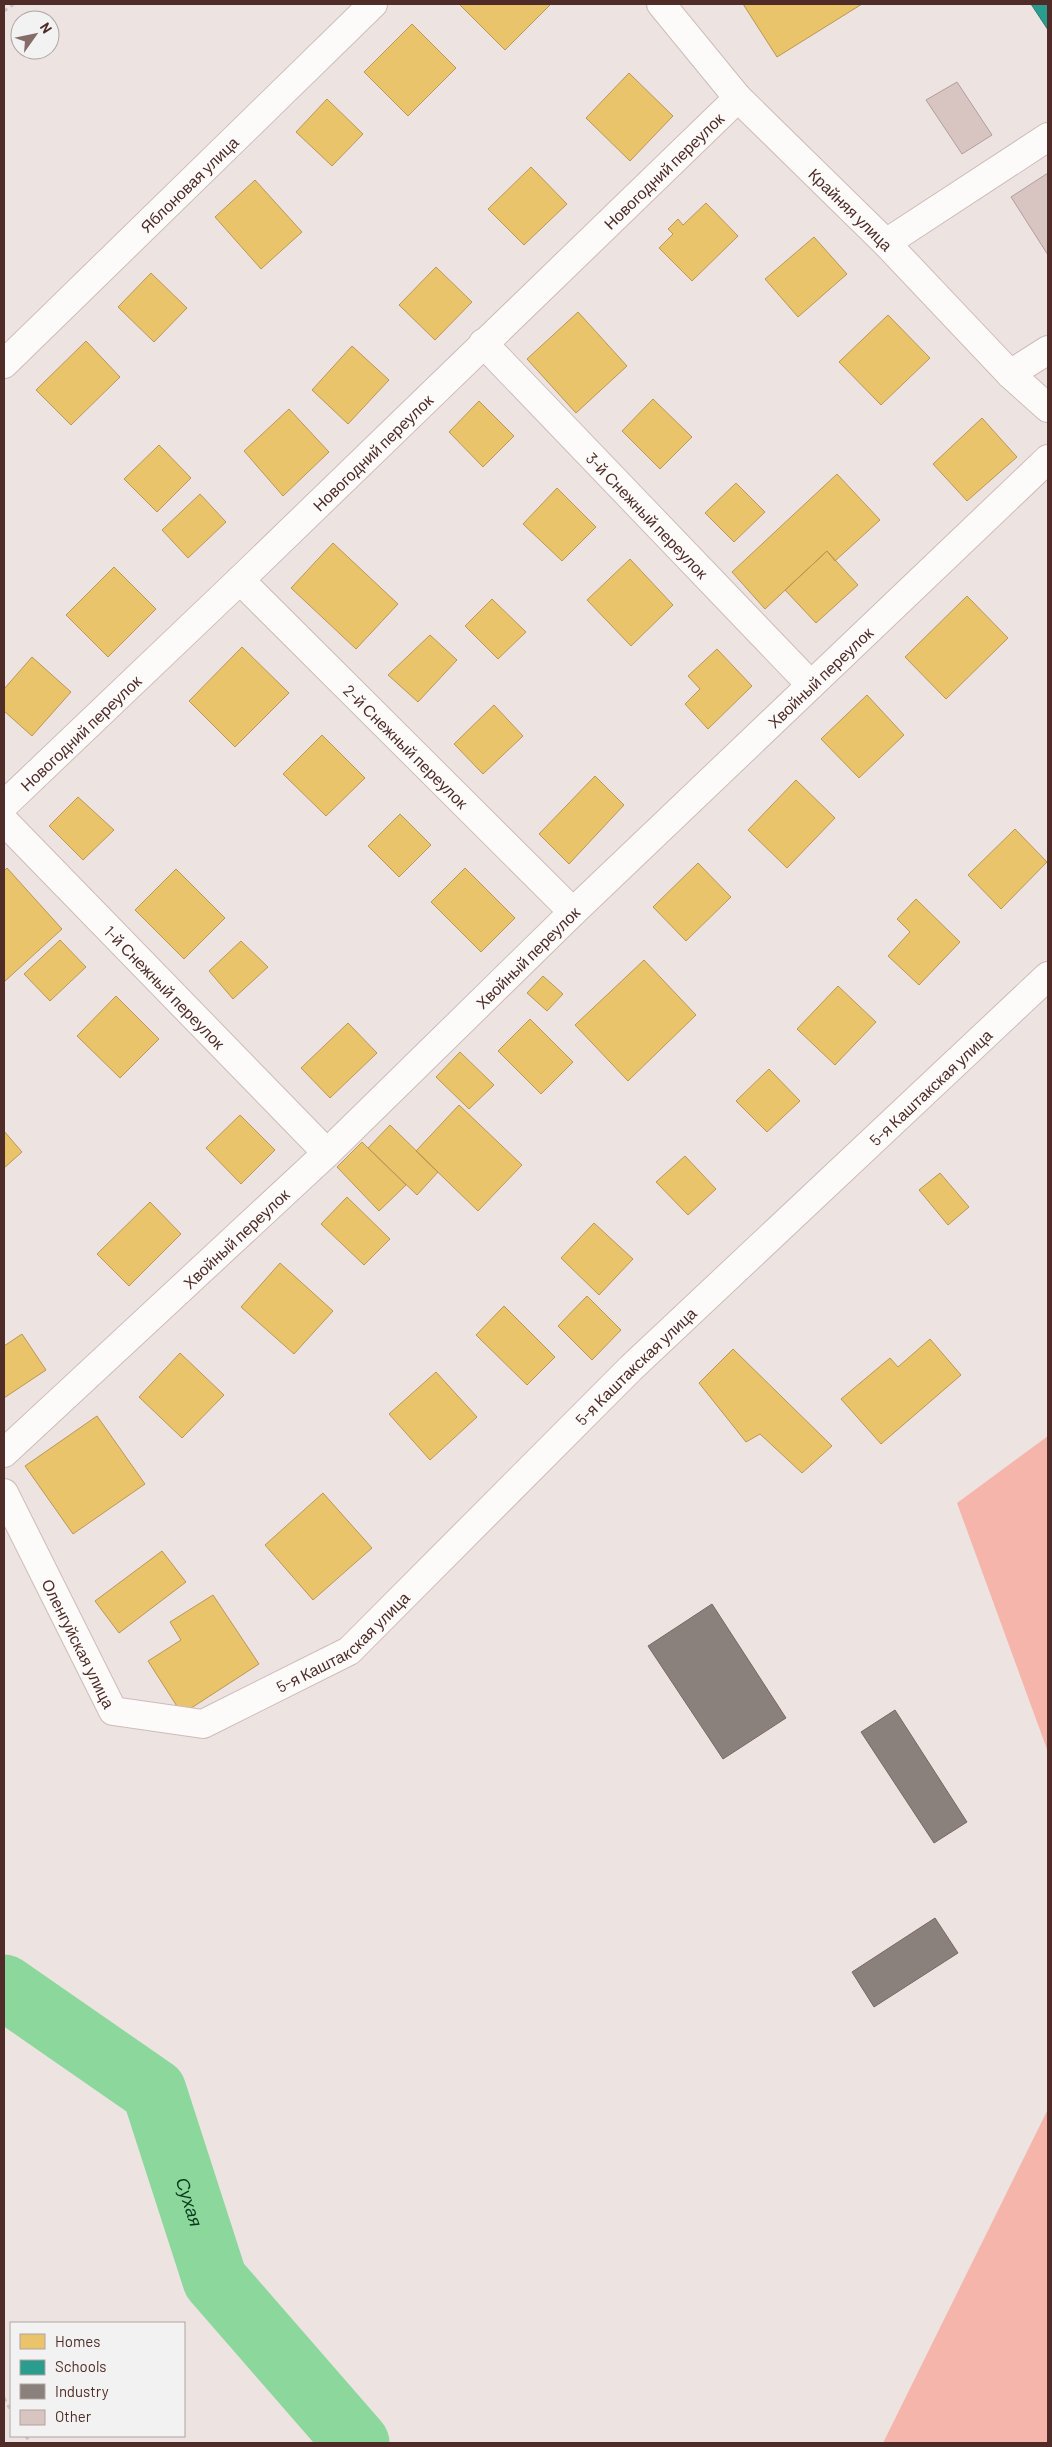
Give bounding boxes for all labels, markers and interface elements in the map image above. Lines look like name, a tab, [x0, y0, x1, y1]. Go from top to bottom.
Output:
north arrow	[10, 10, 60, 60]
text: N	[37, 19, 56, 36]
street label: Новогодний переулок	[599, 108, 728, 233]
street label: Яблоновая улица	[136, 132, 242, 236]
street label: Крайняя улица	[805, 164, 897, 254]
street label: Новогодний переулок	[308, 389, 437, 514]
street label: 3-й Снежный переулок	[583, 448, 713, 582]
street label: Хвойный переулок	[763, 622, 877, 731]
street label: Новогодний переулок	[16, 670, 145, 794]
street label: 2-й Снежный переулок	[340, 680, 473, 813]
street label: Хвойный переулок	[471, 901, 584, 1012]
street label: 1-й Снежный переулок	[101, 921, 230, 1053]
street label: 5-я Каштакская улица	[865, 1025, 995, 1149]
street label: Хвойный переулок	[179, 1183, 293, 1292]
street label: 5-я Каштакская улица	[571, 1303, 700, 1428]
street label: Оленгуйская улица	[39, 1575, 119, 1711]
street label: 5-я Каштакская улица	[273, 1587, 413, 1695]
water label: Сухая	[172, 2175, 208, 2229]
legend	[10, 2322, 185, 2437]
text: Homes	[55, 2332, 100, 2350]
text: Schools	[55, 2357, 107, 2375]
text: Industry	[55, 2382, 109, 2400]
text: Other	[55, 2407, 92, 2425]

